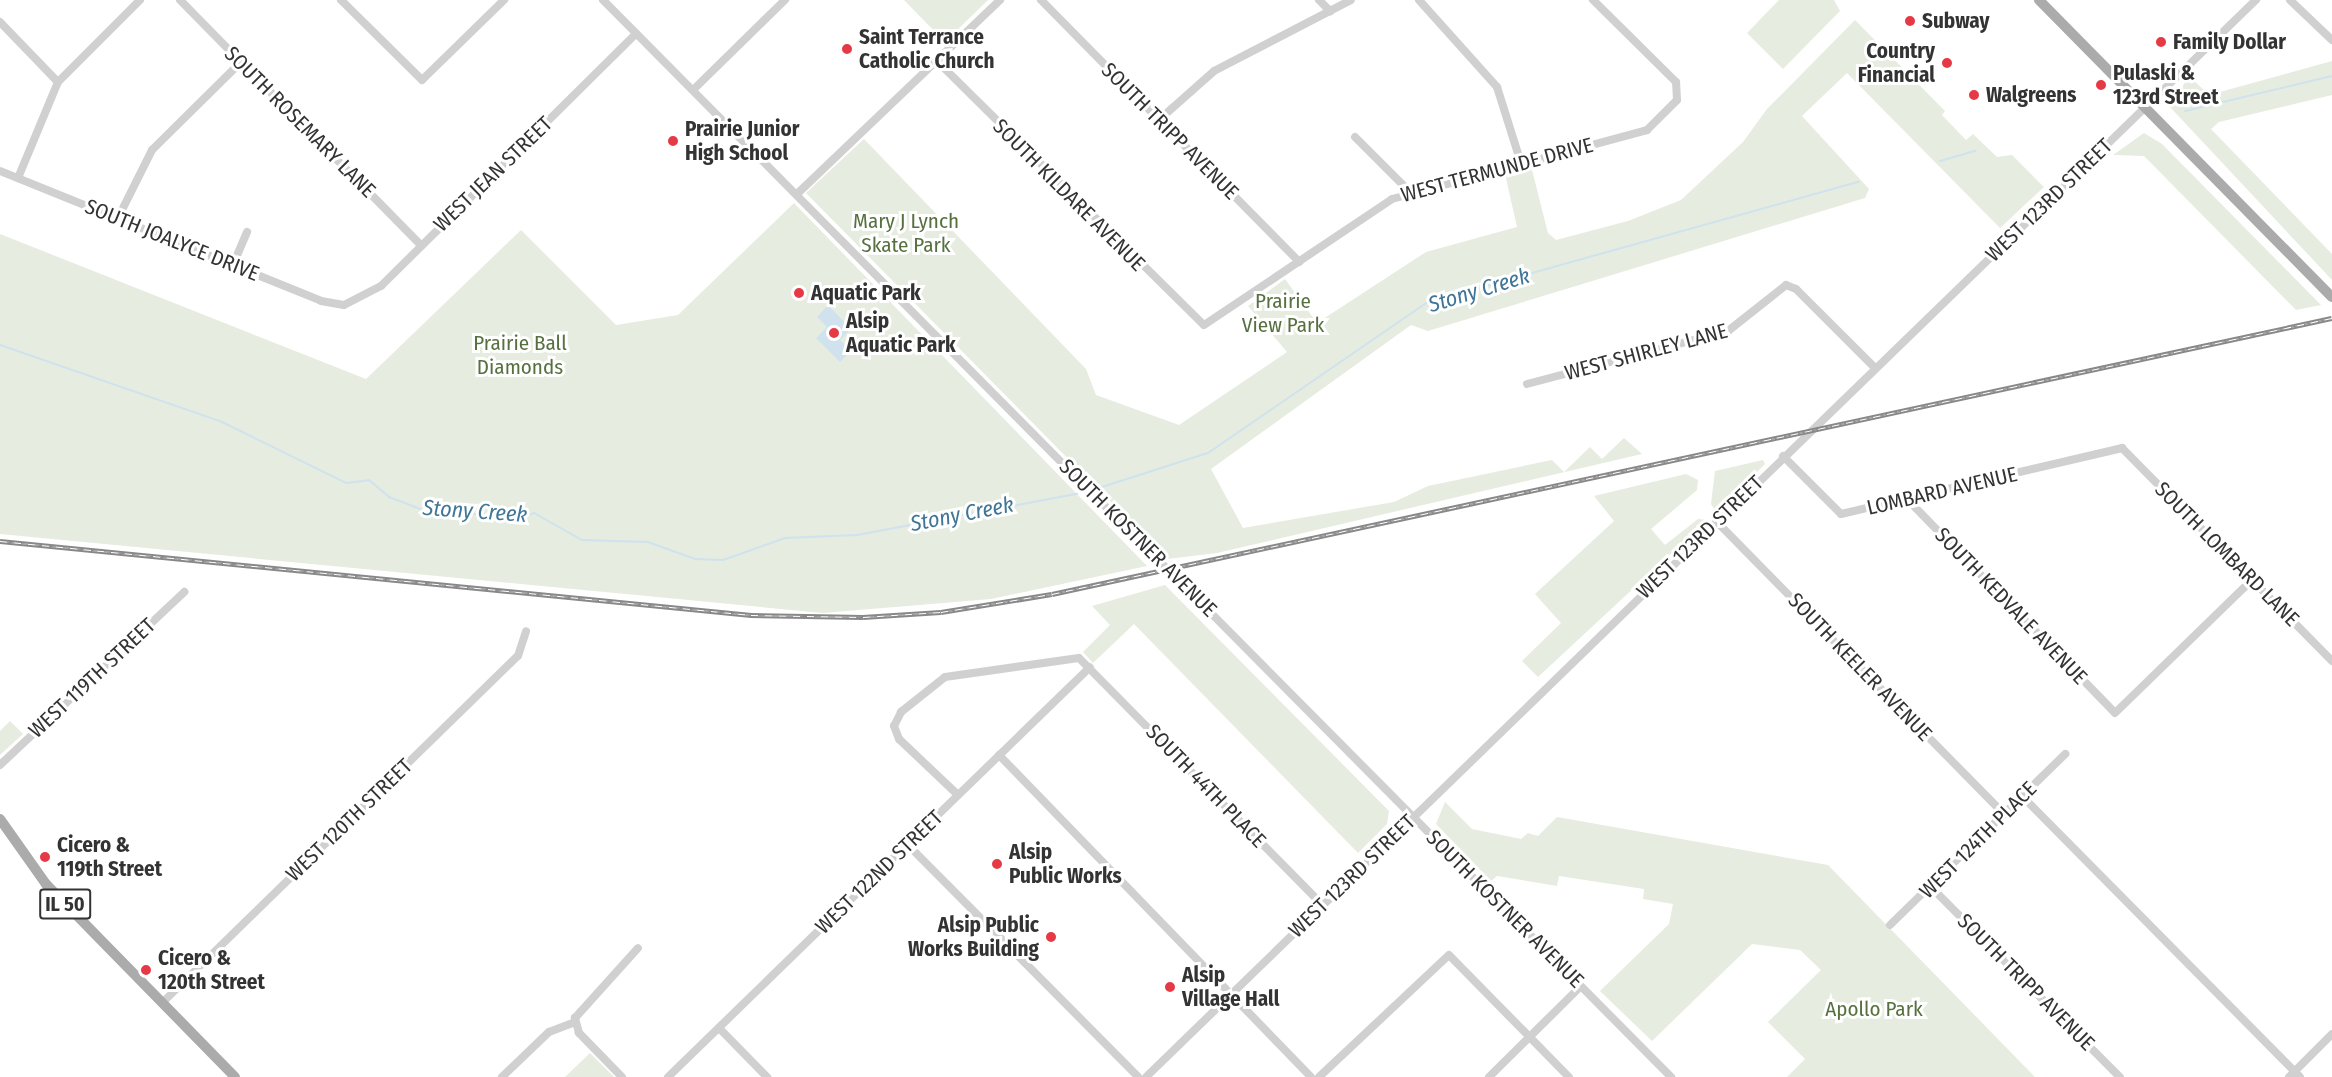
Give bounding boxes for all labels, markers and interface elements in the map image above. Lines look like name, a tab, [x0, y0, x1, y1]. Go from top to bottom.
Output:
place label: Subway	[1922, 8, 1989, 34]
marker: Subway	[1903, 14, 1917, 28]
place label: Saint Terrance Catholic Church	[859, 24, 994, 74]
place label: Family Dollar	[2173, 29, 2286, 55]
marker: Family Dollar	[2154, 35, 2168, 49]
place label: Country Financial	[1858, 38, 1935, 88]
street label: SOUTH ROSEMARY LANE	[219, 41, 381, 203]
marker: Saint Terrance Catholic Church	[840, 42, 854, 56]
marker: Country Financial	[1940, 56, 1954, 70]
street label: SOUTH TRIPP AVENUE	[1096, 57, 1244, 205]
place label: Pulaski & 123rd Street	[2113, 60, 2219, 110]
marker: Pulaski & 123rd Street	[2094, 78, 2108, 92]
place label: Walgreens	[1986, 82, 2077, 108]
marker: Walgreens	[1967, 88, 1981, 102]
street label: WEST JEAN STREET	[429, 111, 557, 237]
street label: SOUTH KILDARE AVENUE	[988, 114, 1150, 276]
place label: Prairie Junior High School	[685, 116, 799, 166]
street label: WEST TERMUNDE DRIVE	[1398, 132, 1596, 208]
street label: WEST 123RD STREET	[1981, 133, 2117, 267]
marker: Prairie Junior High School	[666, 134, 680, 148]
street label: SOUTH JOALYCE DRIVE	[81, 194, 263, 286]
park label: Mary J Lynch Skate Park	[853, 208, 959, 258]
water label: Stony Creek	[1425, 262, 1533, 318]
place label: Aquatic Park	[811, 280, 921, 306]
marker: Aquatic Park	[792, 286, 806, 300]
park label: Prairie View Park	[1242, 288, 1324, 338]
place label: Alsip Aquatic Park	[846, 308, 956, 358]
street label: WEST SHIRLEY LANE	[1562, 318, 1730, 386]
marker: Alsip Aquatic Park	[827, 326, 841, 340]
park label: Prairie Ball Diamonds	[473, 330, 567, 380]
street label: SOUTH KOSTNER AVENUE	[1054, 454, 1222, 622]
street label: LOMBARD AVENUE	[1864, 461, 2020, 521]
street label: WEST 123RD STREET	[1632, 470, 1768, 604]
street label: SOUTH LOMBARD LANE	[2150, 477, 2304, 631]
water label: Stony Creek	[908, 491, 1016, 537]
water label: Stony Creek	[422, 494, 528, 528]
street label: SOUTH KEDVALE AVENUE	[1930, 522, 2092, 690]
street label: SOUTH KEELER AVENUE	[1783, 588, 1937, 746]
street label: WEST 119TH STREET	[24, 613, 160, 743]
street label: SOUTH 44TH PLACE	[1141, 719, 1271, 853]
street label: WEST 120TH STREET	[281, 753, 417, 887]
street label: WEST 124TH PLACE	[1914, 776, 2042, 904]
street label: WEST 122ND STREET	[810, 805, 948, 939]
street label: WEST 123RD STREET	[1284, 809, 1420, 943]
street label: SOUTH KOSTNER AVENUE	[1421, 825, 1589, 993]
place label: Cicero & 119th Street	[57, 832, 162, 882]
place label: Alsip Public Works	[1009, 839, 1122, 889]
marker: Cicero & 119th Street	[38, 850, 52, 864]
marker: Alsip Public Works	[990, 857, 1004, 871]
road number: IL 50	[38, 887, 92, 921]
street label: SOUTH TRIPP AVENUE	[1952, 908, 2100, 1056]
place label: Alsip Public Works Building	[908, 912, 1039, 962]
marker: Alsip Public Works Building	[1044, 930, 1058, 944]
place label: Cicero & 120th Street	[158, 945, 265, 995]
place label: Alsip Village Hall	[1182, 962, 1279, 1012]
marker: Cicero & 120th Street	[139, 963, 153, 977]
marker: Alsip Village Hall	[1163, 980, 1177, 994]
park label: Apollo Park	[1825, 996, 1923, 1022]

